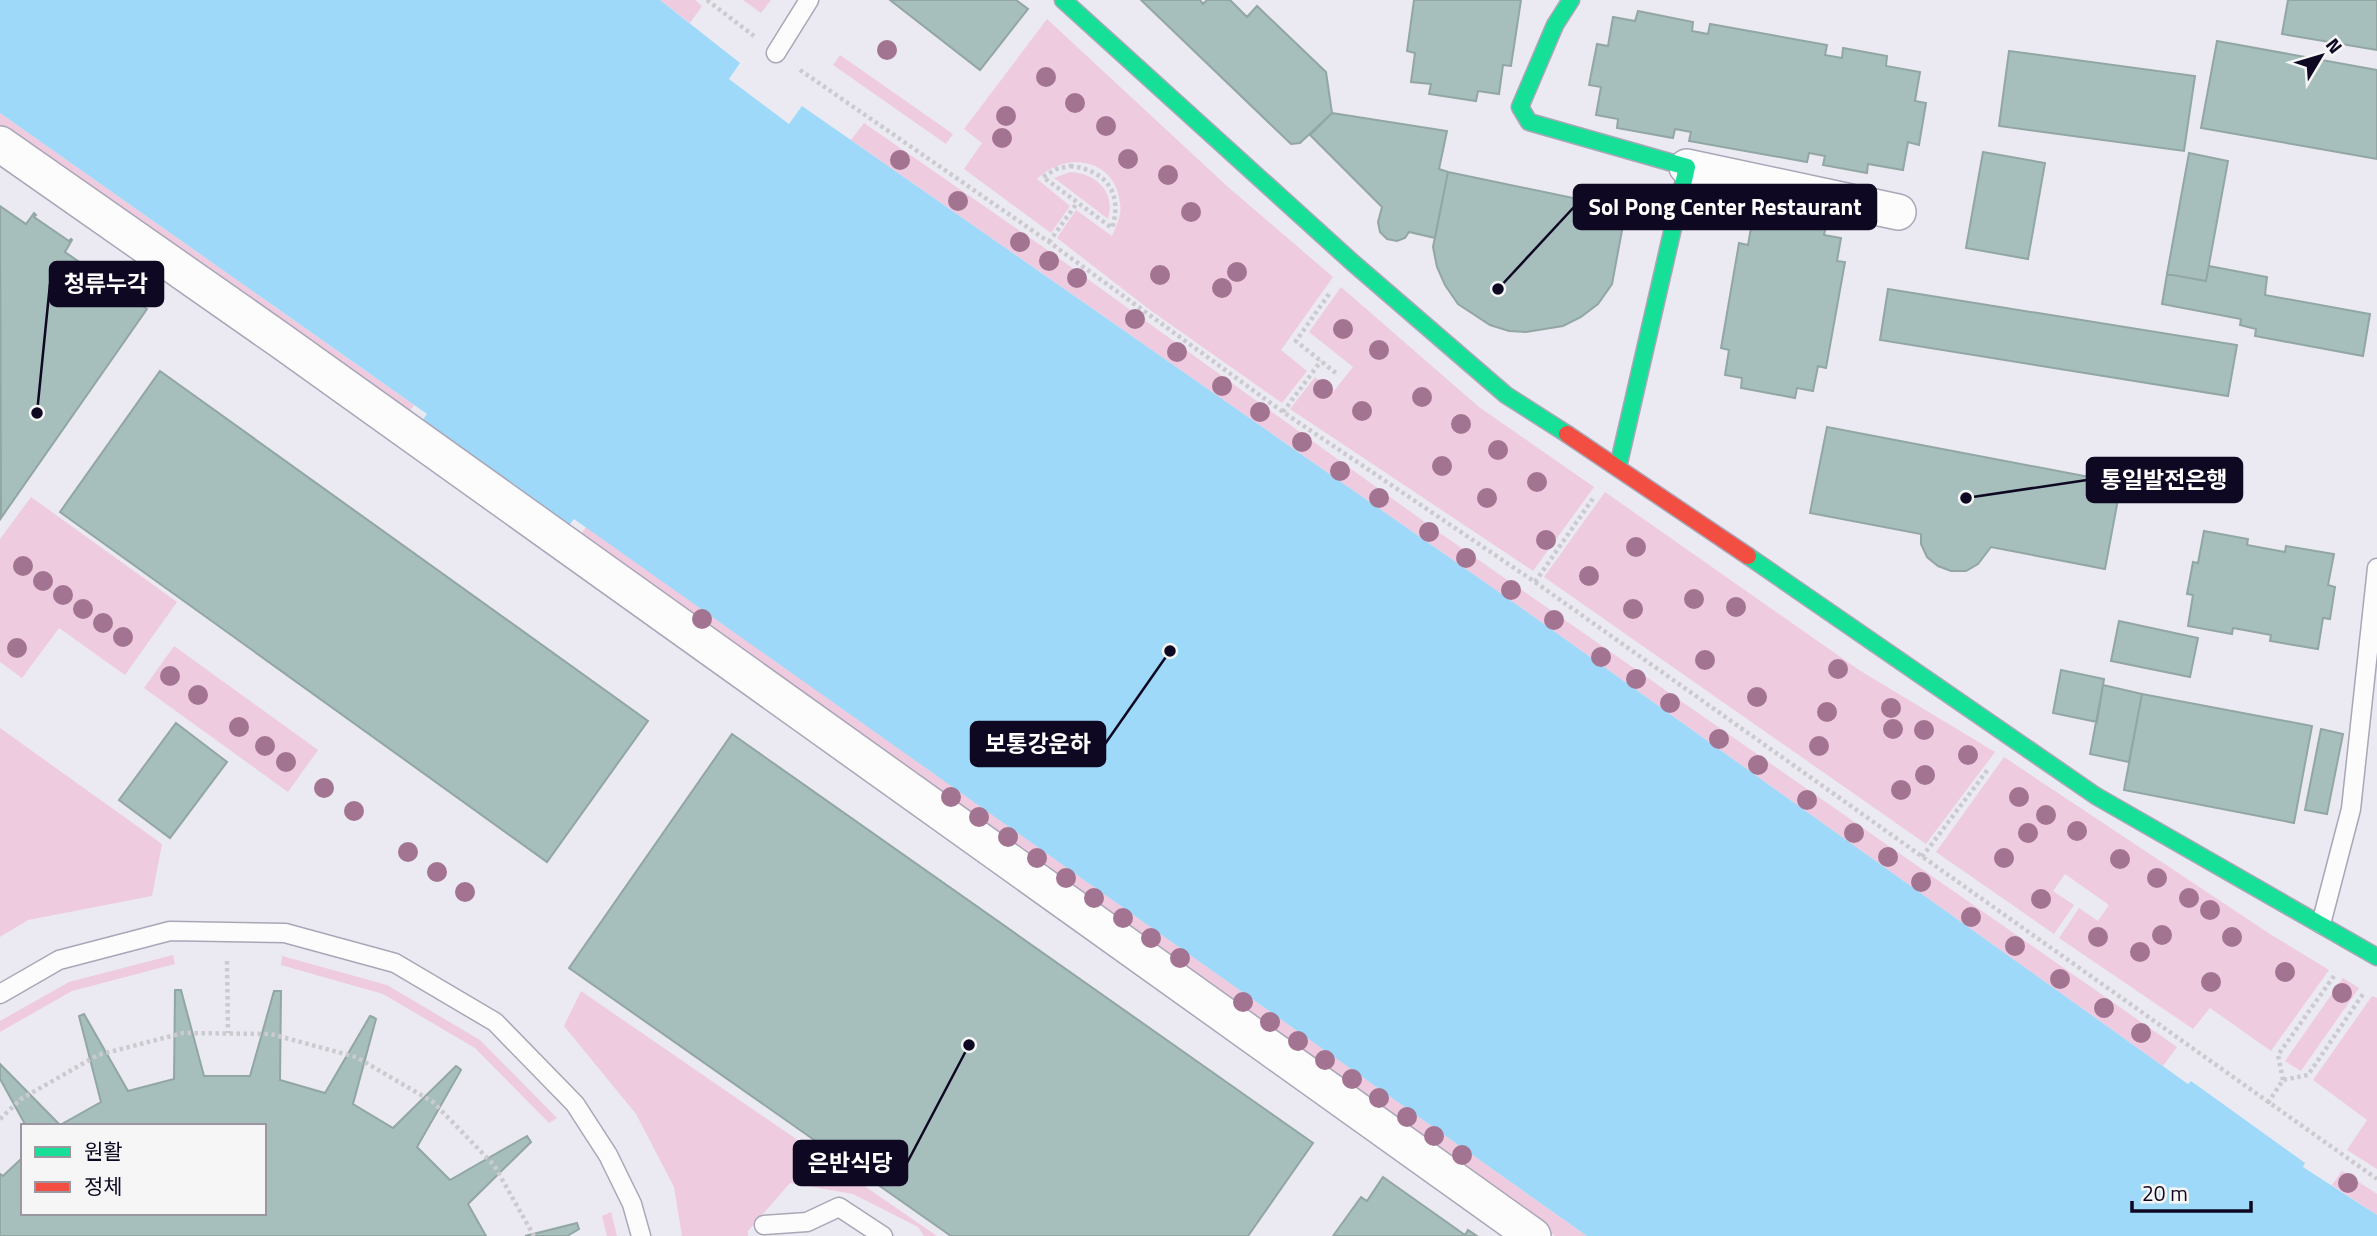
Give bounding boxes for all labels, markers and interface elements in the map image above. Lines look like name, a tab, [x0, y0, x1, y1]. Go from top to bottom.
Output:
north arrow	[2286, 21, 2356, 91]
text: N	[2319, 31, 2350, 59]
callout: Sol Pong Center Restaurant	[1574, 185, 1876, 229]
text: Sol Pong Center Restaurant	[1588, 189, 1862, 224]
callout: 청류누각	[50, 262, 163, 306]
text: 청류누각	[64, 266, 148, 301]
callout: 통일발전은행	[2087, 458, 2242, 502]
text: 통일발전은행	[2101, 462, 2227, 497]
callout: 보통강운하	[971, 722, 1105, 766]
text: 보통강운하	[985, 726, 1091, 761]
legend	[21, 1124, 266, 1215]
text: 원활	[84, 1135, 123, 1167]
callout: 은반식당	[794, 1141, 907, 1185]
text: 은반식당	[808, 1145, 892, 1180]
text: 정체	[84, 1170, 123, 1202]
scale bar	[2132, 1170, 2251, 1214]
text: 20 m	[2142, 1177, 2188, 1209]

